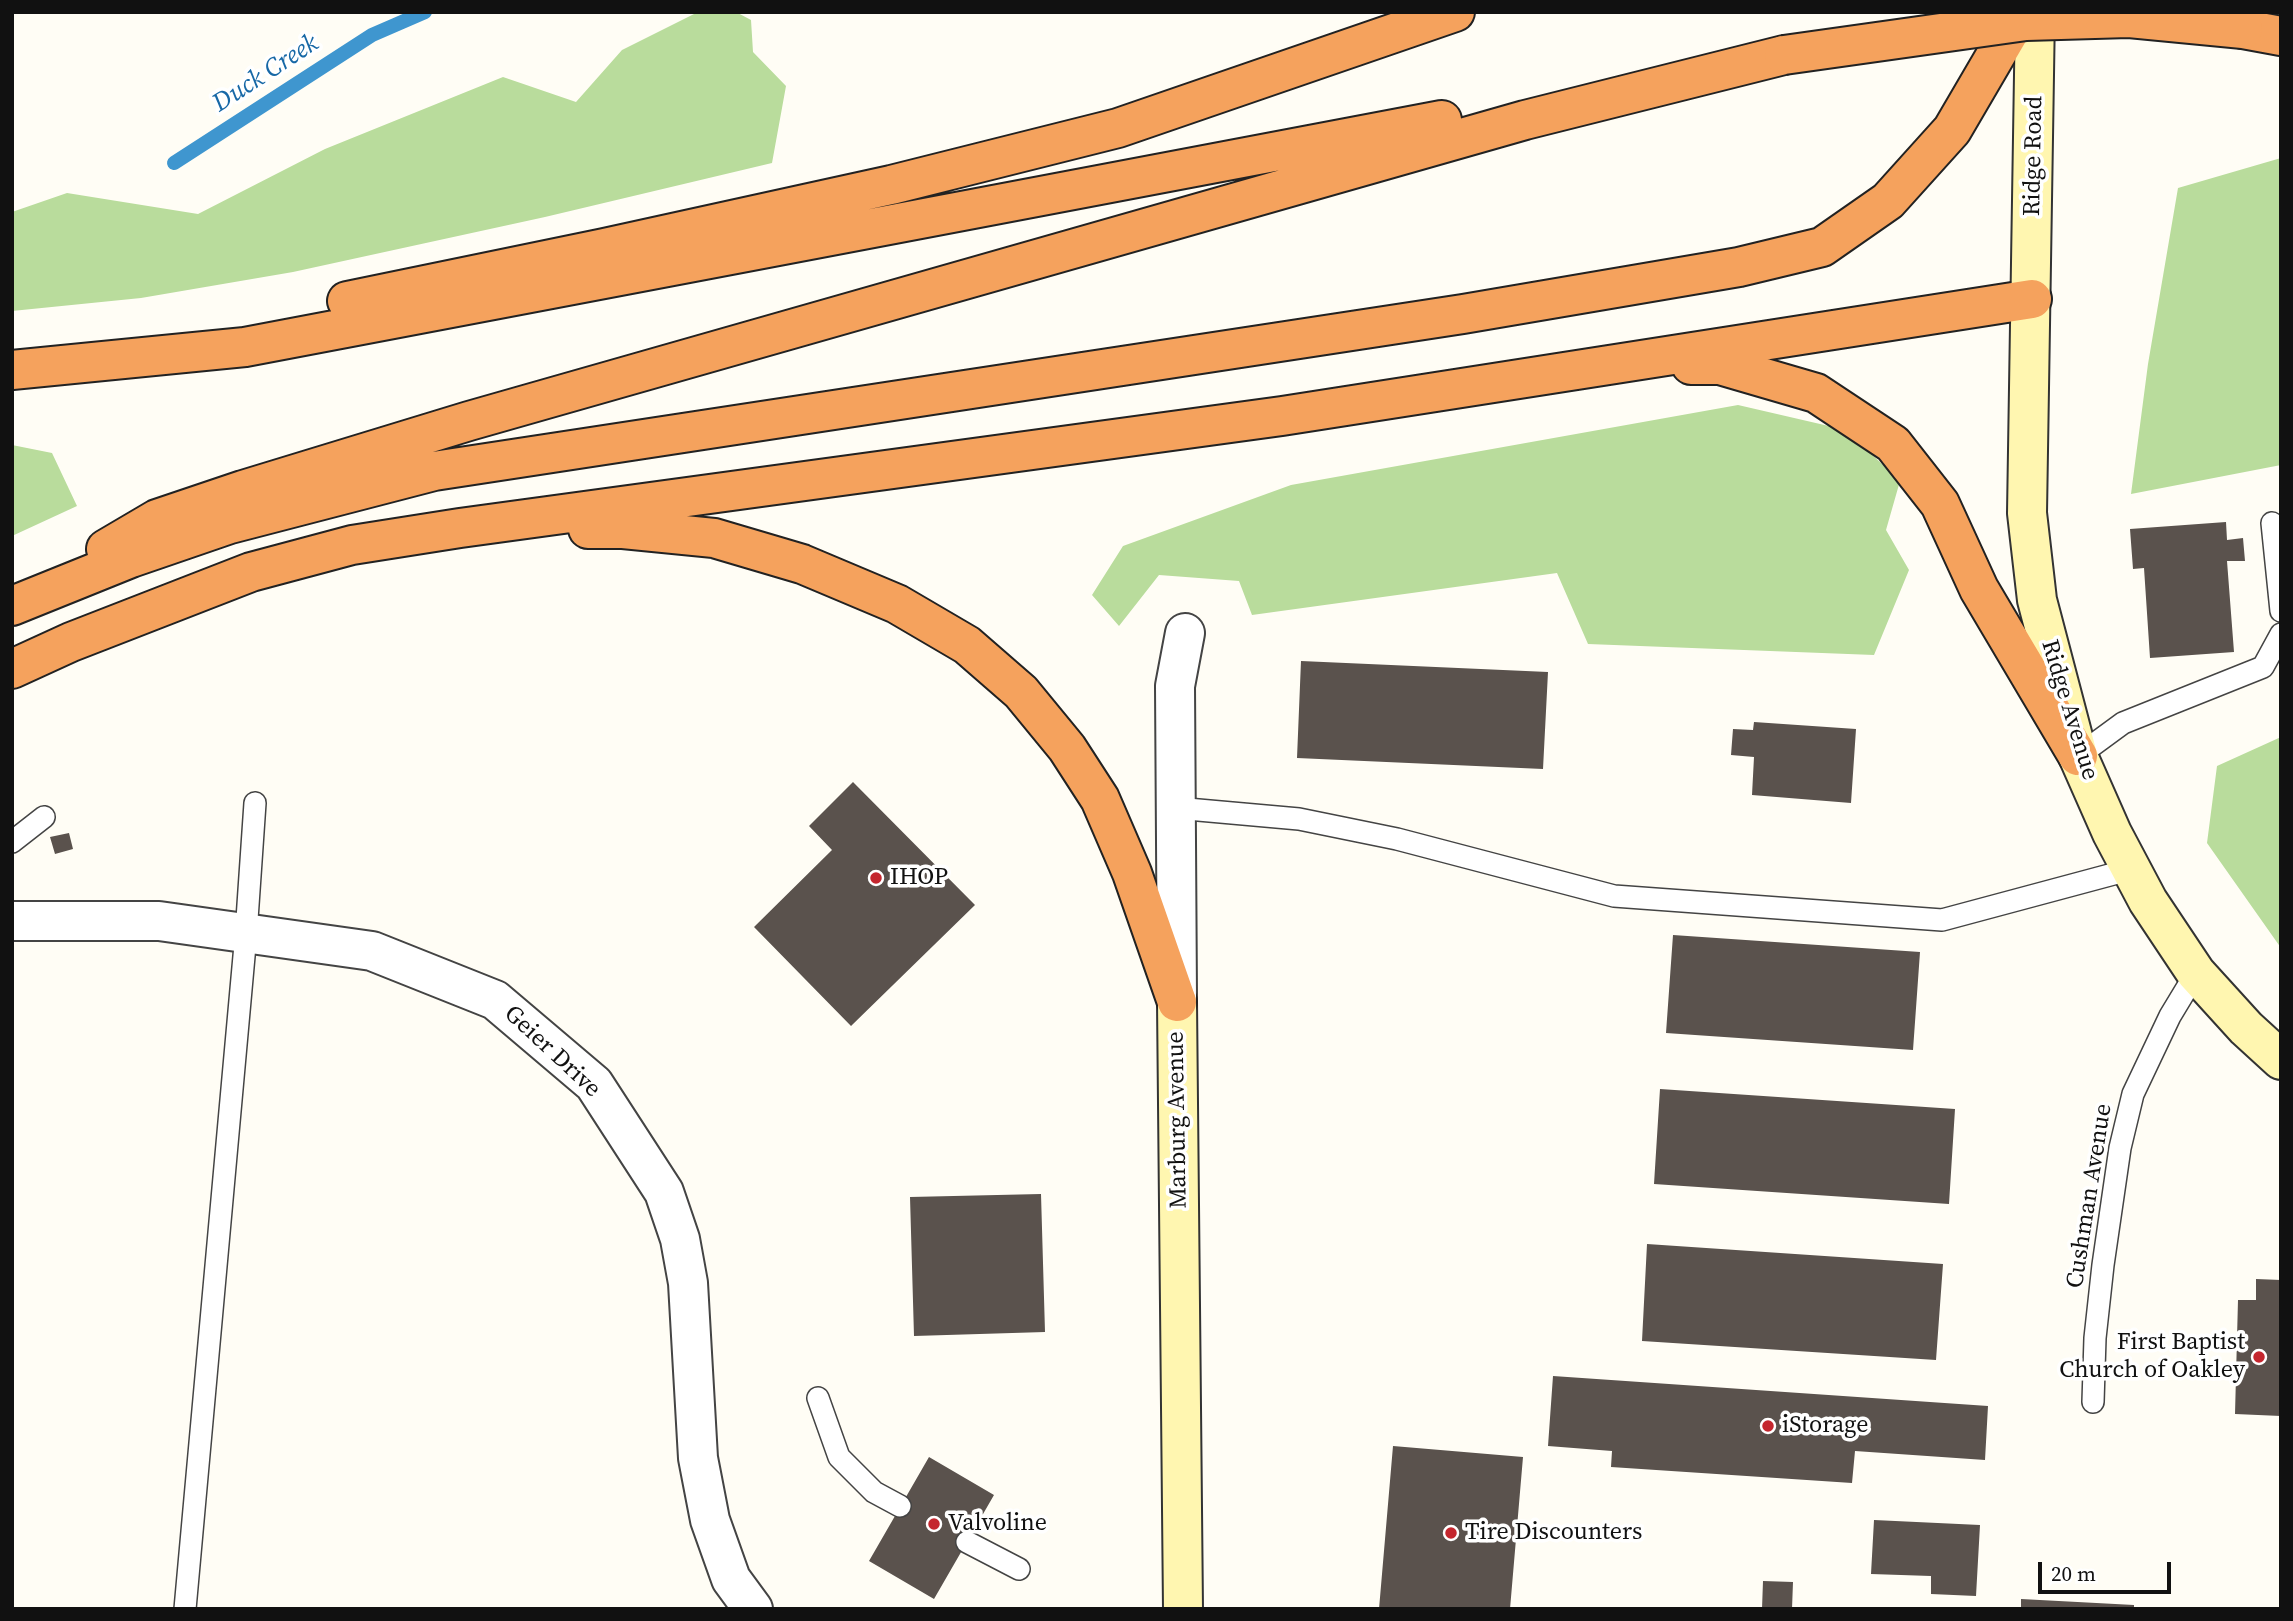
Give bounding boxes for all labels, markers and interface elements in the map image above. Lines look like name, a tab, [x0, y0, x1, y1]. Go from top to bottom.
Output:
water label: Duck Creek	[207, 28, 325, 120]
street label: Ridge Road	[2019, 95, 2049, 217]
street label: Ridge Avenue	[2034, 636, 2104, 784]
place label: IHOP	[890, 864, 948, 892]
marker: IHOP	[868, 870, 884, 886]
street label: Geier Drive	[498, 1000, 606, 1104]
street label: Marburg Avenue	[1162, 1031, 1194, 1209]
street label: Cushman Avenue	[2061, 1102, 2119, 1290]
place label: First Baptist Church of Oakley	[2059, 1329, 2245, 1385]
marker: First Baptist Church of Oakley	[2251, 1349, 2267, 1365]
place label: iStorage	[1782, 1412, 1868, 1440]
marker: iStorage	[1760, 1418, 1776, 1434]
place label: Valvoline	[948, 1510, 1047, 1538]
marker: Valvoline	[926, 1516, 942, 1532]
place label: Tire Discounters	[1465, 1519, 1642, 1547]
marker: Tire Discounters	[1443, 1525, 1459, 1541]
scale bar	[2041, 1548, 2174, 1592]
text: 20 m	[2051, 1559, 2096, 1588]

